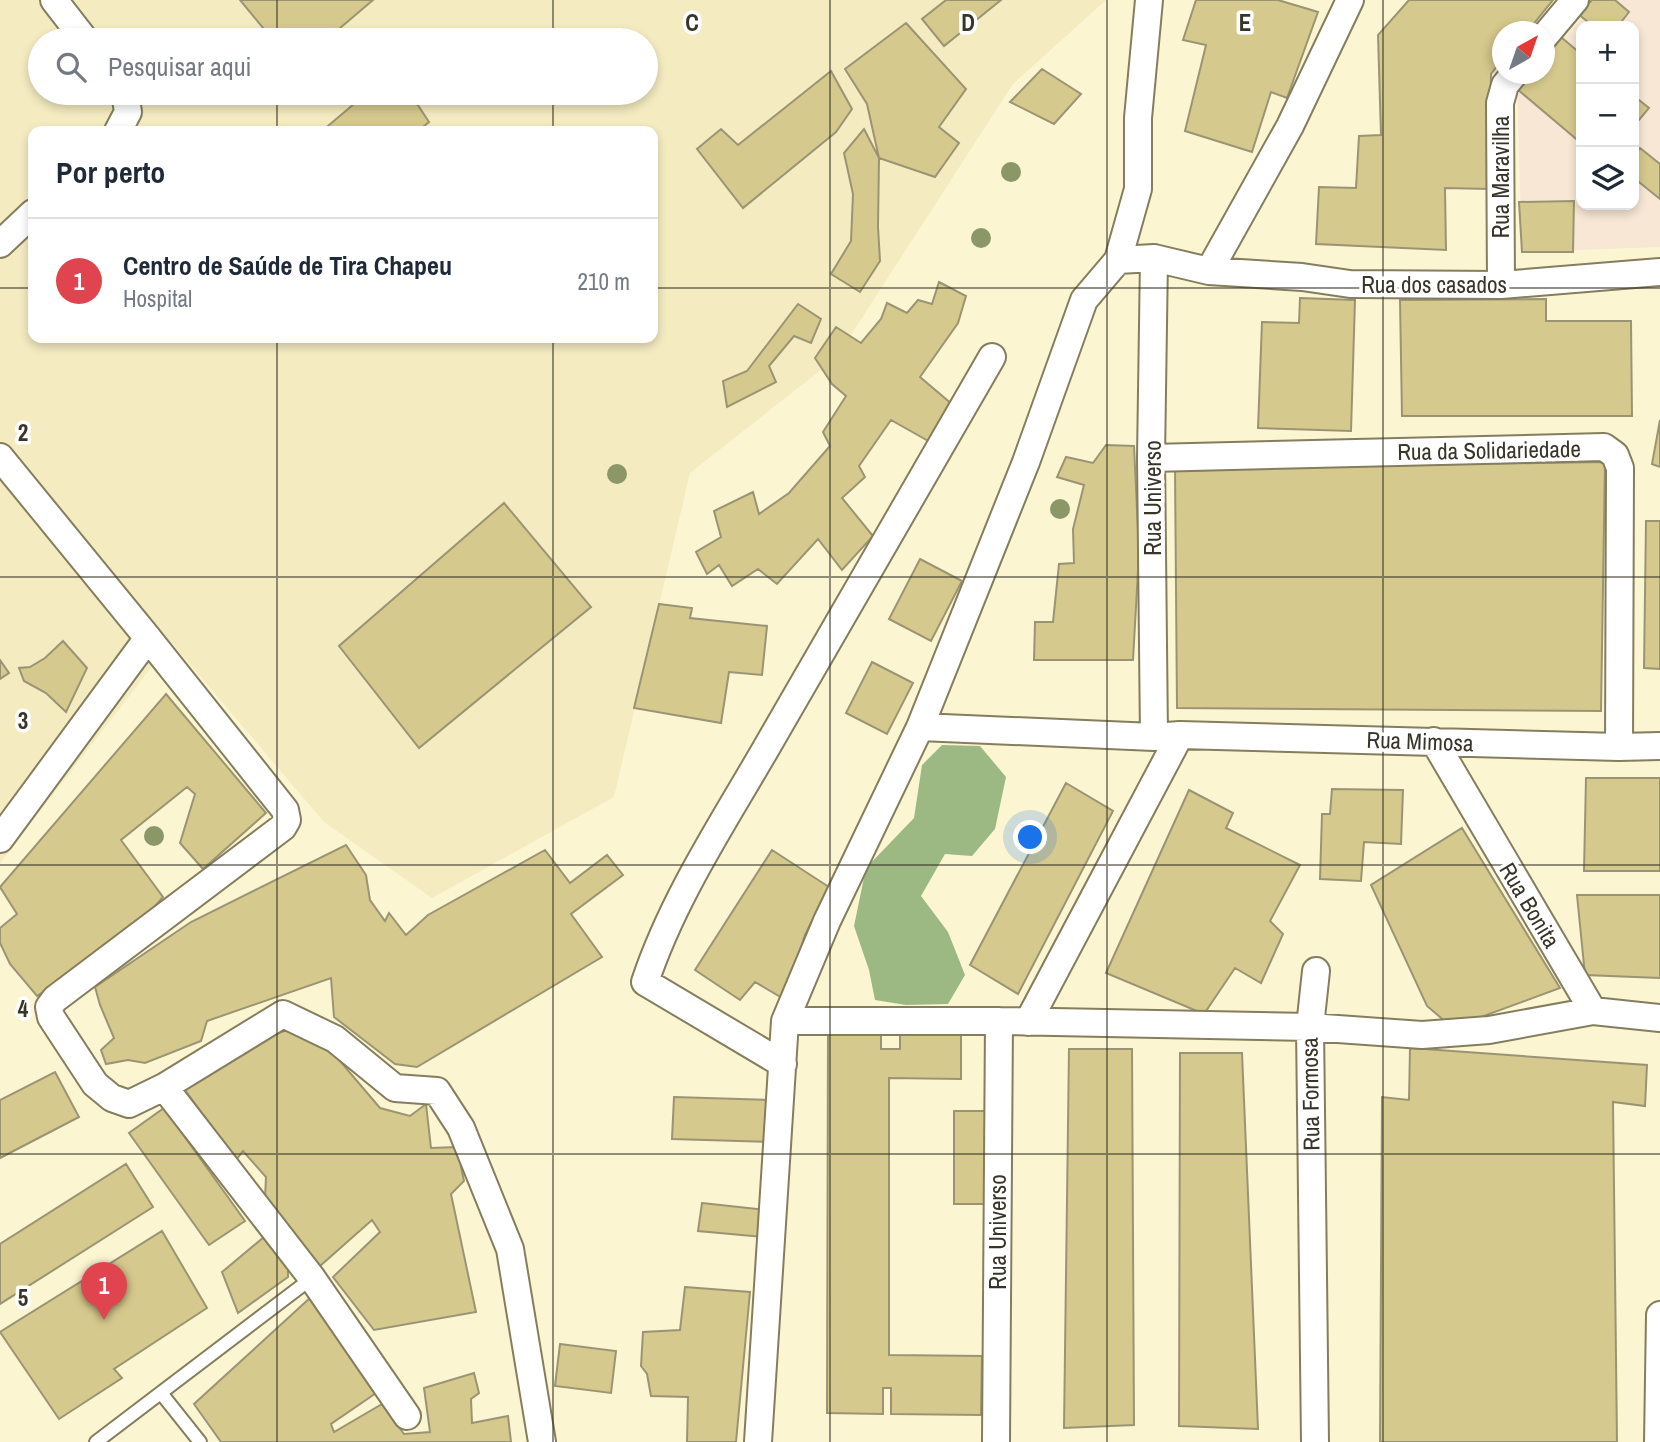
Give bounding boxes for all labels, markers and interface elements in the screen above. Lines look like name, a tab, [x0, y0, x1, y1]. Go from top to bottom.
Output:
text: C	[685, 7, 699, 38]
text: D	[961, 7, 975, 38]
text: E	[1239, 7, 1251, 38]
north arrow	[1492, 21, 1555, 84]
map controls	[1576, 21, 1639, 210]
button: +	[1576, 21, 1639, 84]
search box	[28, 28, 658, 105]
icon: search	[52, 48, 90, 86]
text: Pesquisar aqui	[108, 49, 251, 84]
button: −	[1576, 84, 1639, 147]
street label: Rua Maravilha	[1485, 115, 1516, 238]
button: layers	[1576, 147, 1639, 210]
text: Por perto	[56, 152, 165, 192]
text: Centro de Saúde de Tira Chapeu	[123, 248, 452, 283]
text: 1	[74, 266, 84, 297]
text: 210 m	[578, 266, 630, 297]
street label: Rua dos casados	[1361, 269, 1507, 300]
text: Hospital	[123, 283, 192, 314]
text: 2	[18, 417, 28, 448]
street label: Rua da Solidariedade	[1397, 433, 1581, 467]
street label: Rua Universo	[1137, 440, 1168, 556]
text: 3	[18, 705, 28, 736]
street label: Rua Mimosa	[1366, 724, 1474, 758]
your location	[1013, 820, 1047, 854]
street label: Rua Bonita	[1492, 857, 1568, 954]
text: 4	[18, 993, 29, 1024]
street label: Rua Formosa	[1294, 1037, 1326, 1151]
street label: Rua Universo	[982, 1174, 1013, 1290]
pin: 1	[81, 1262, 127, 1320]
text: 5	[18, 1282, 28, 1313]

